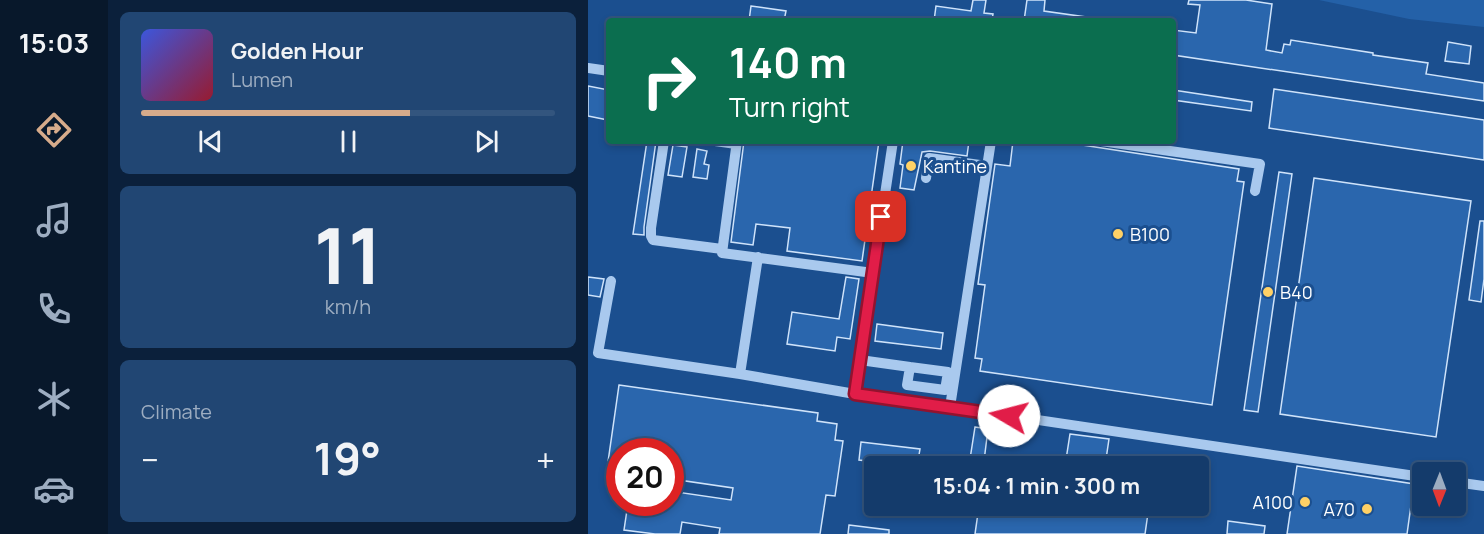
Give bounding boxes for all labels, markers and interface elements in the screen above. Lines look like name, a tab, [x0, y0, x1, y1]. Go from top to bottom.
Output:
text: 15:03	[19, 24, 89, 61]
text: 140 m	[729, 33, 847, 91]
text: Golden Hour	[231, 36, 364, 66]
icon: right	[630, 42, 708, 120]
text: Lumen	[231, 66, 293, 93]
text: Turn right	[729, 88, 850, 125]
icon: directions	[33, 109, 75, 151]
icon: previous	[194, 125, 227, 158]
icon: pause	[332, 125, 365, 158]
icon: next	[470, 125, 503, 158]
place label: Kantine	[923, 154, 987, 178]
marker: Kantine	[904, 159, 918, 173]
pin	[855, 191, 906, 242]
icon: music	[33, 199, 75, 241]
icon: arrive	[864, 200, 897, 233]
text: 11	[314, 201, 382, 307]
place label: B100	[1130, 222, 1170, 246]
marker: B100	[1111, 227, 1125, 241]
place label: B40	[1280, 280, 1313, 304]
marker: B40	[1261, 285, 1275, 299]
icon: phone	[33, 288, 75, 330]
text: km/h	[325, 293, 371, 320]
icon: climate	[33, 378, 75, 420]
position arrow	[977, 384, 1041, 448]
text: Climate	[141, 398, 212, 425]
text: 19°	[313, 427, 381, 489]
text: −	[141, 437, 159, 482]
text: +	[536, 437, 555, 482]
speed limit sign: 20	[606, 438, 684, 516]
north arrow	[1412, 462, 1466, 516]
map controls	[1412, 462, 1466, 516]
icon: car	[33, 468, 75, 510]
text: 15:04 · 1 min · 300 m	[933, 471, 1140, 501]
place label: A100	[1253, 490, 1293, 514]
marker: A100	[1298, 495, 1312, 509]
place label: A70	[1324, 497, 1355, 521]
marker: A70	[1360, 502, 1374, 516]

